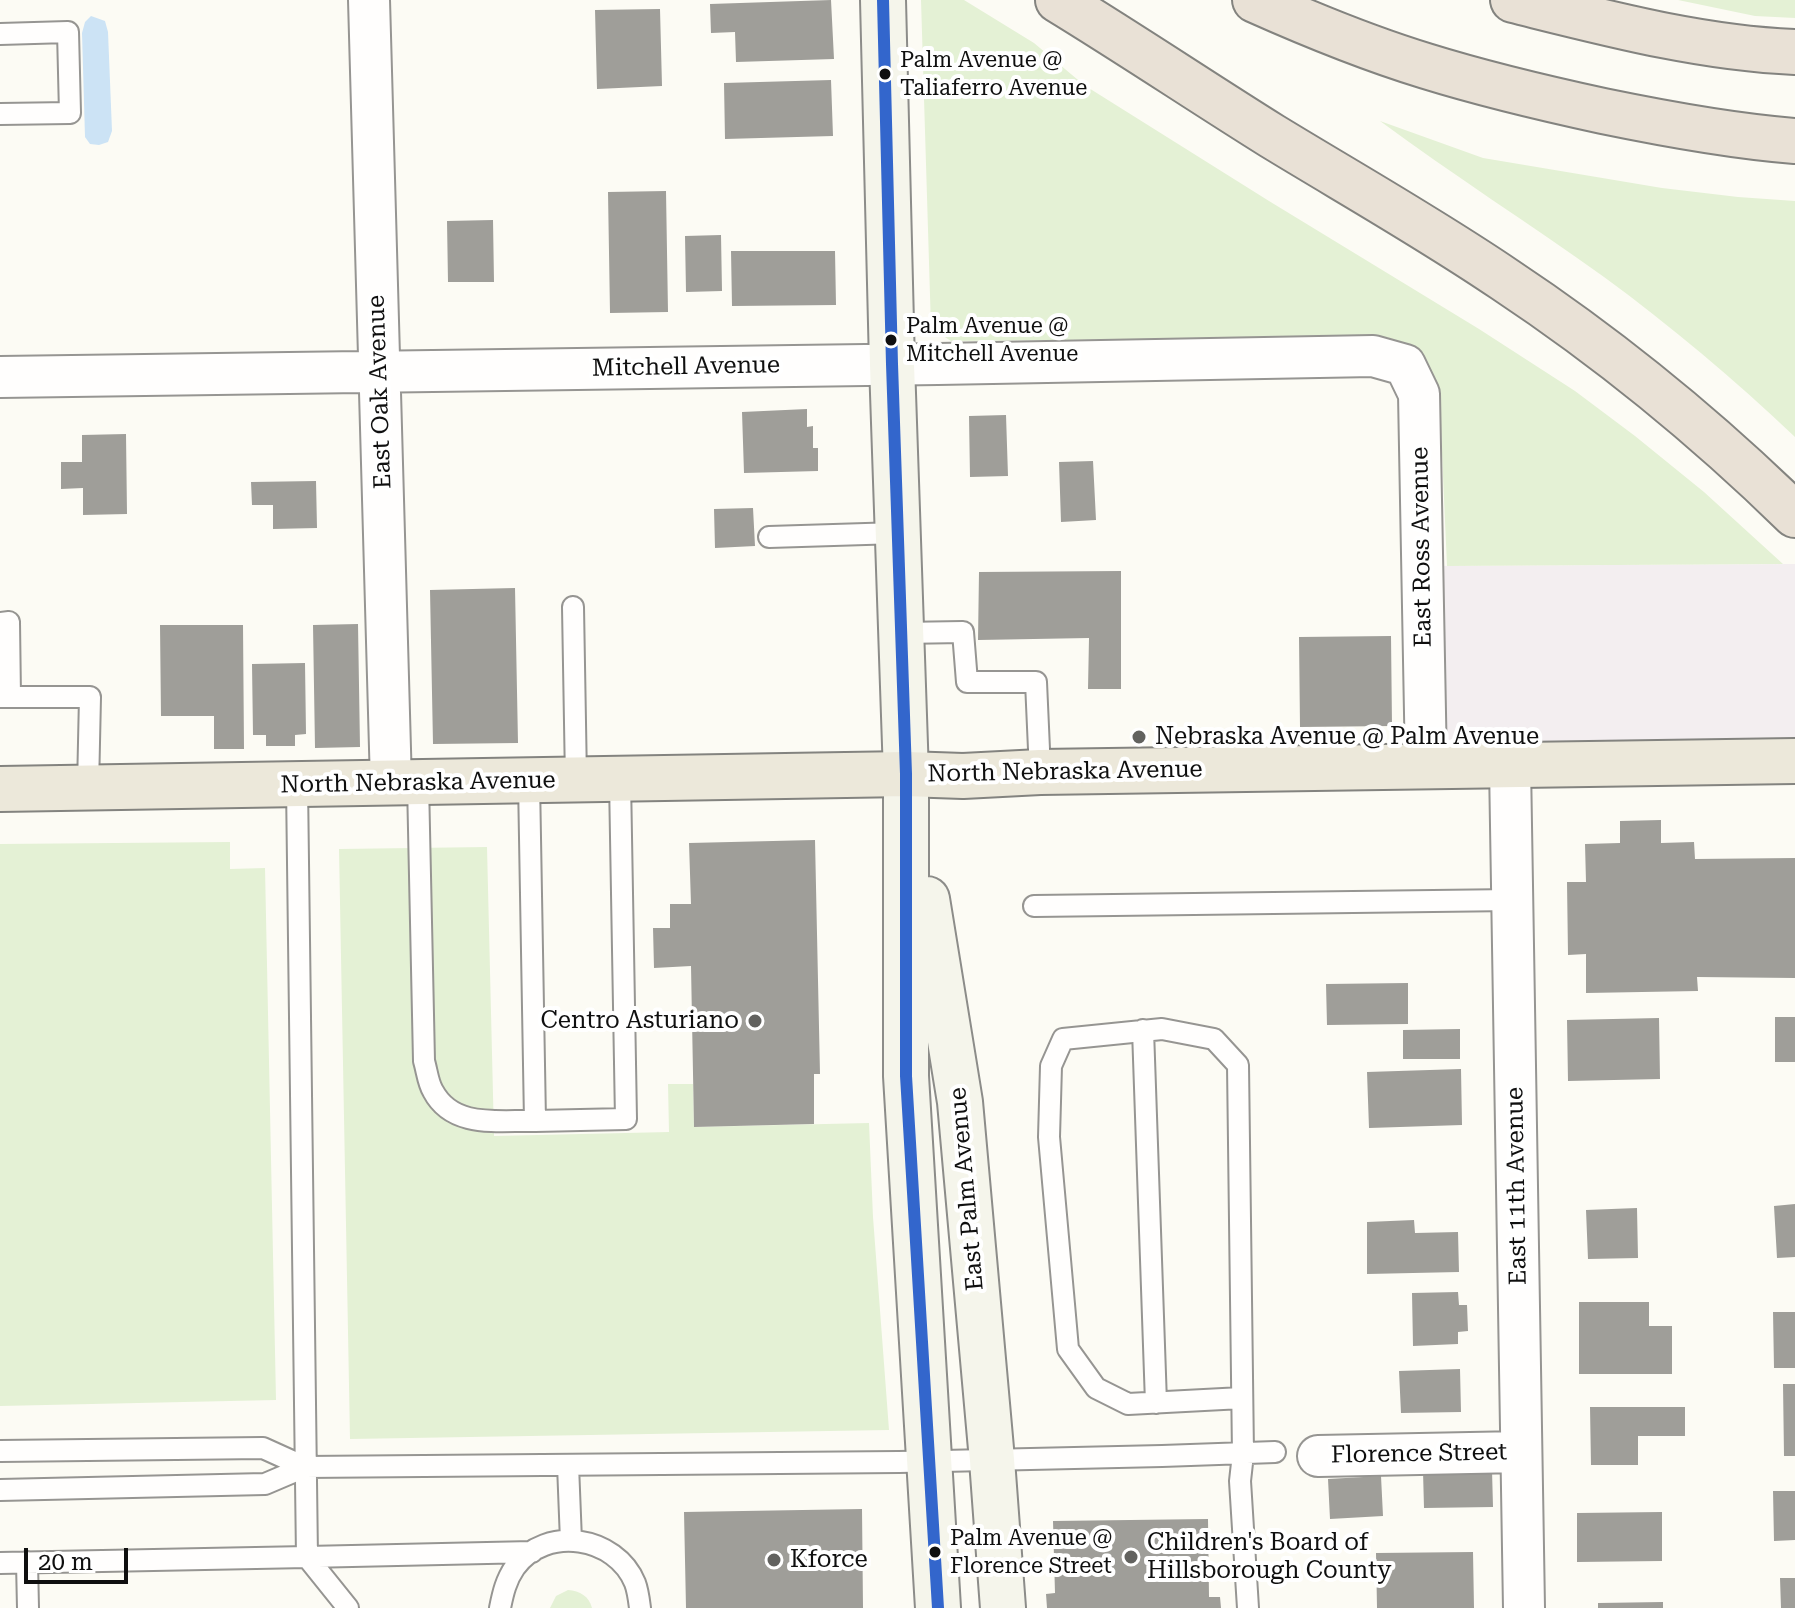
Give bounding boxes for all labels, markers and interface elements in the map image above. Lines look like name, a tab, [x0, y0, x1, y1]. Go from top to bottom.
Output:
place label: Palm Avenue @ Taliaferro Avenue	[900, 48, 1087, 100]
marker: Palm Avenue @ Taliaferro Avenue	[877, 66, 893, 82]
street label: East Oak Avenue	[362, 294, 398, 490]
place label: Palm Avenue @ Mitchell Avenue	[906, 314, 1078, 366]
marker: Palm Avenue @ Mitchell Avenue	[883, 332, 899, 348]
street label: Mitchell Avenue	[592, 351, 780, 383]
street label: East Ross Avenue	[1406, 446, 1438, 648]
place label: Nebraska Avenue @ Palm Avenue	[1155, 723, 1539, 751]
marker: Nebraska Avenue @ Palm Avenue	[1130, 728, 1148, 746]
street label: North Nebraska Avenue	[927, 755, 1203, 789]
street label: North Nebraska Avenue	[280, 766, 556, 800]
place label: Centro Asturiano	[541, 1007, 739, 1035]
marker: Centro Asturiano	[746, 1012, 764, 1030]
street label: East Palm Avenue	[944, 1086, 990, 1292]
street label: East 11th Avenue	[1501, 1087, 1533, 1285]
street label: Florence Street	[1331, 1438, 1507, 1470]
place label: Palm Avenue @ Florence Street	[950, 1526, 1112, 1578]
place label: Children's Board of Hillsborough County	[1147, 1529, 1392, 1585]
scale bar	[28, 1532, 132, 1582]
marker: Palm Avenue @ Florence Street	[927, 1544, 943, 1560]
place label: Kforce	[790, 1546, 868, 1574]
text: 20 m	[38, 1548, 93, 1576]
marker: Children's Board of Hillsborough County	[1122, 1548, 1140, 1566]
marker: Kforce	[765, 1551, 783, 1569]

